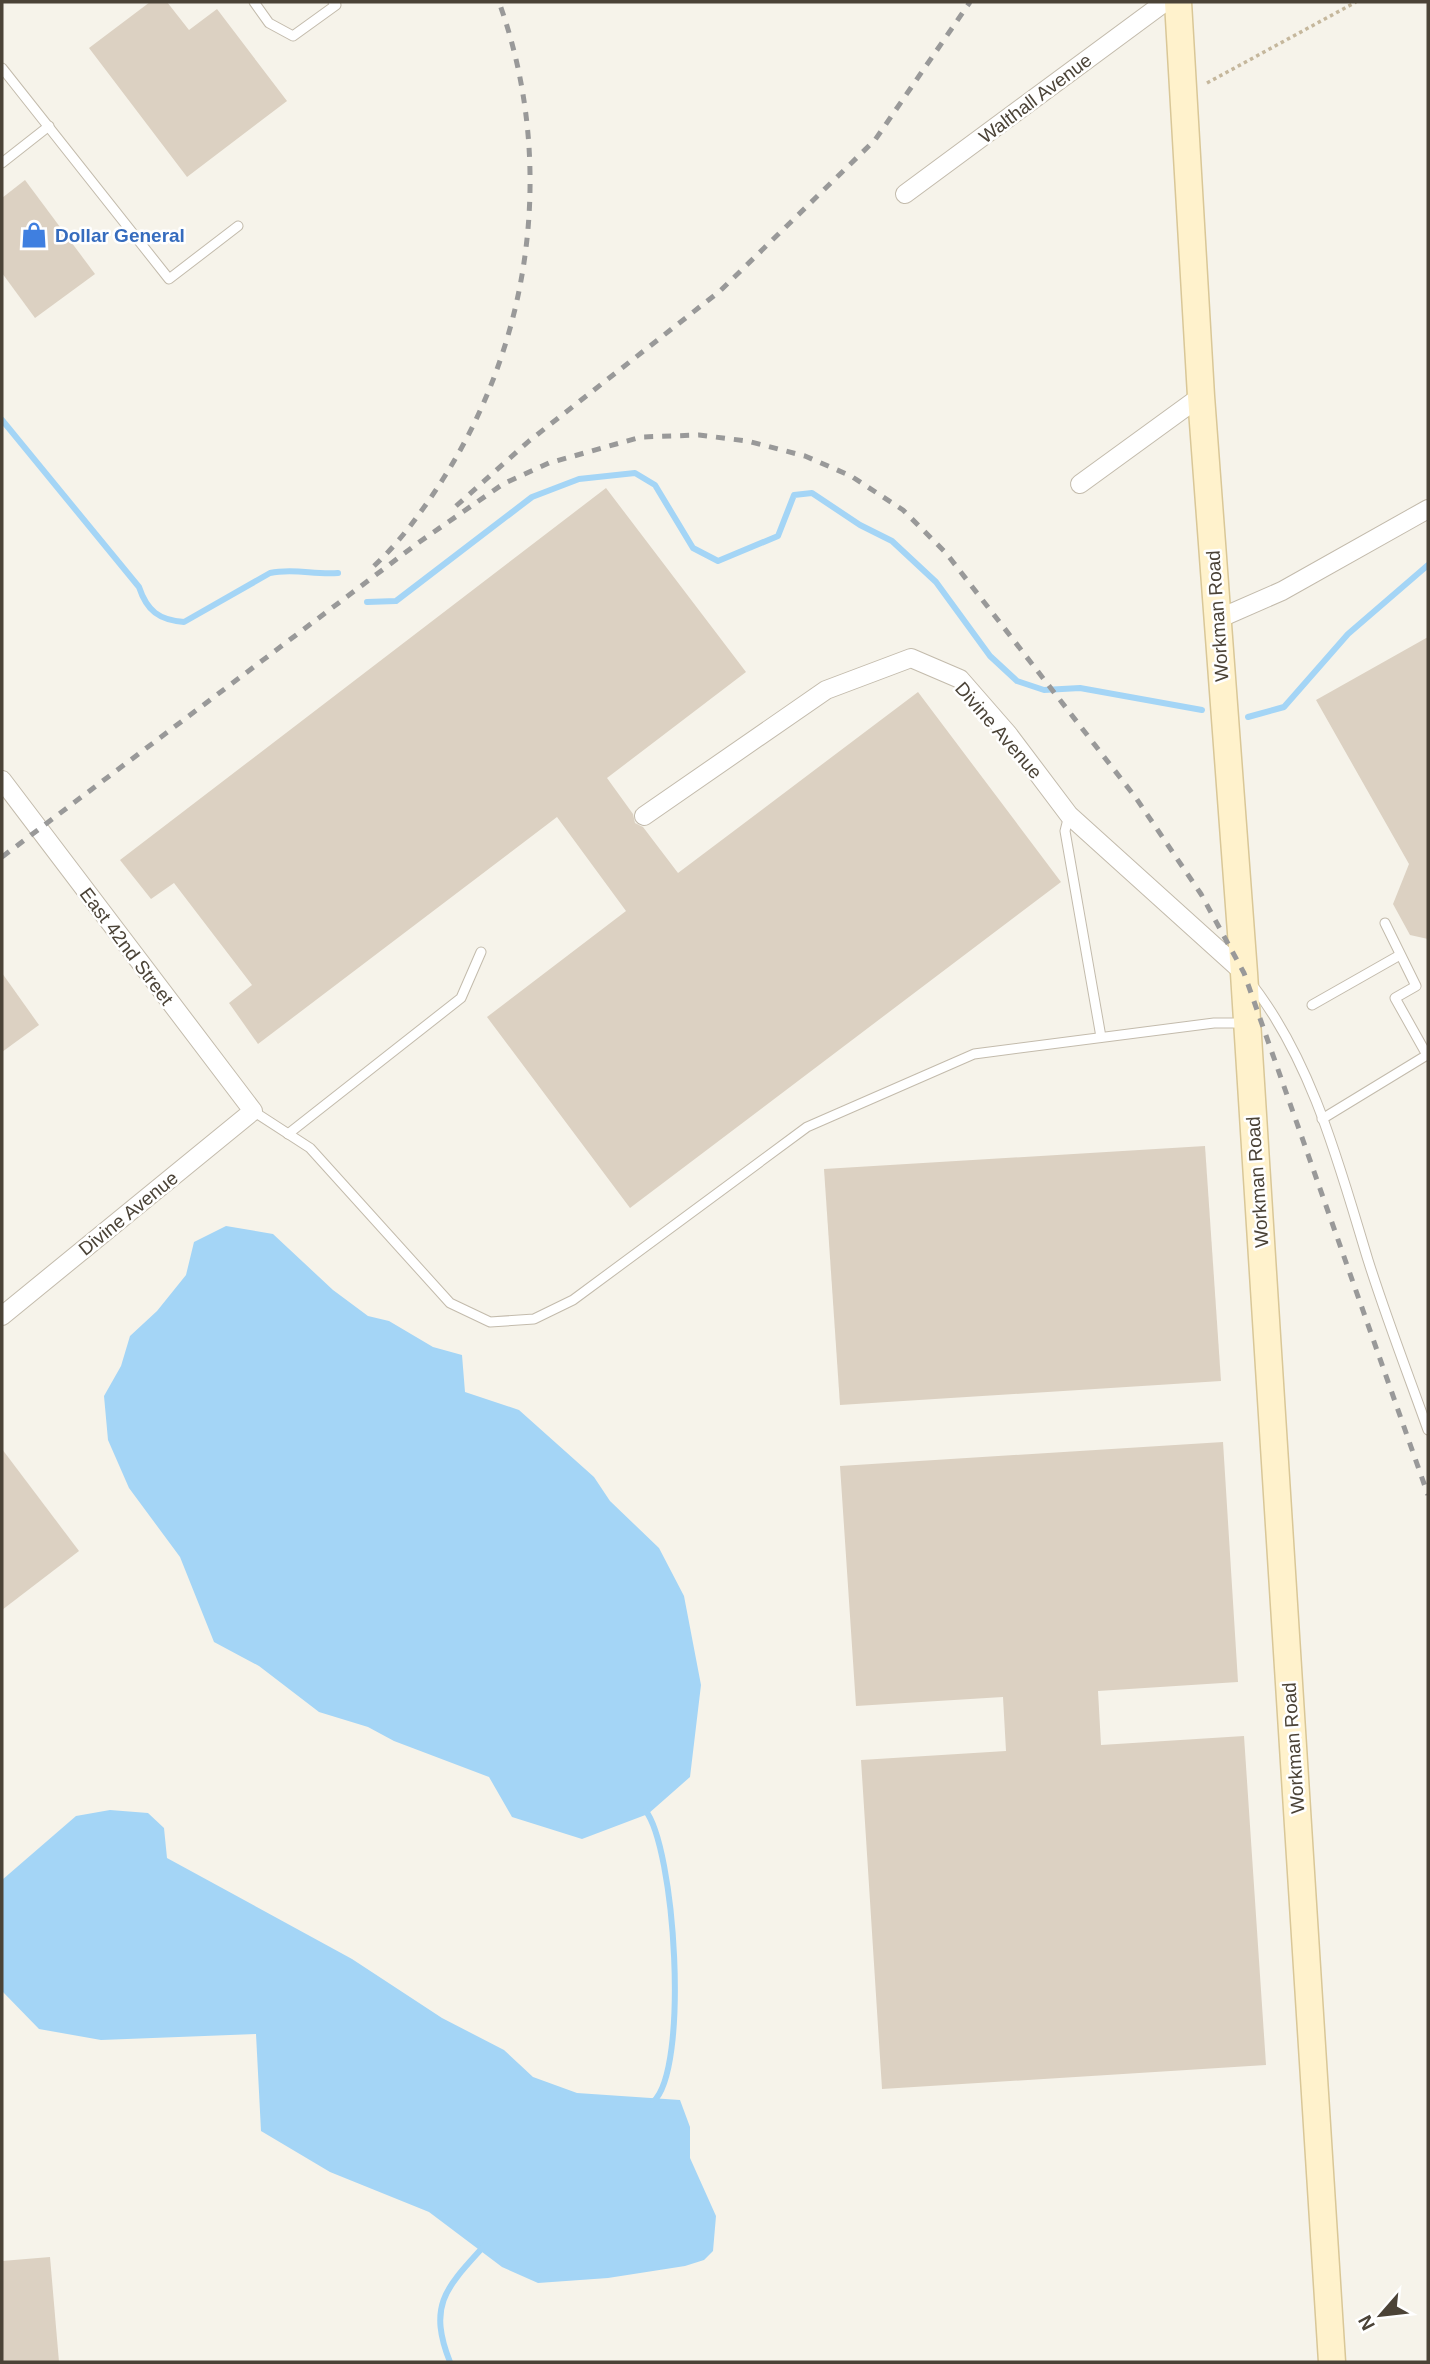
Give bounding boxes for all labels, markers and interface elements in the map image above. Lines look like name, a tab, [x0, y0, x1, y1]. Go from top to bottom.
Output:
street label: Walthall Avenue	[975, 49, 1096, 147]
shop icon: Dollar General	[19, 220, 49, 250]
place label: Dollar General	[55, 225, 185, 246]
street label: Workman Road	[1202, 550, 1233, 682]
street label: Divine Avenue	[951, 678, 1046, 783]
street label: East 42nd Street	[76, 883, 178, 1010]
street label: Workman Road	[1242, 1116, 1273, 1248]
street label: Divine Avenue	[75, 1167, 182, 1260]
street label: Workman Road	[1278, 1682, 1309, 1814]
north arrow	[1346, 2280, 1416, 2350]
text: N	[1354, 2312, 1379, 2334]

